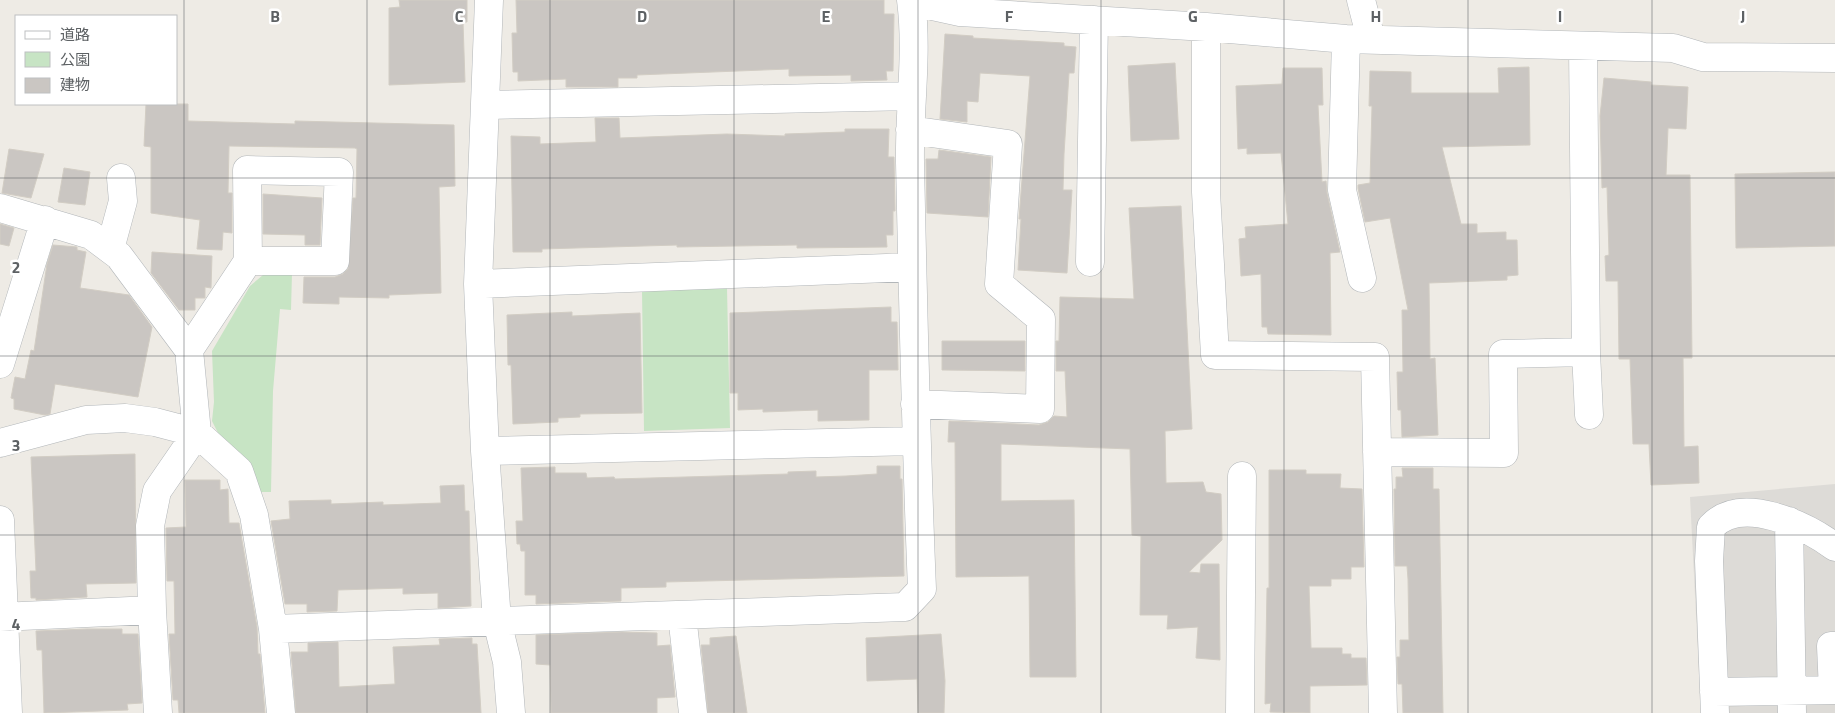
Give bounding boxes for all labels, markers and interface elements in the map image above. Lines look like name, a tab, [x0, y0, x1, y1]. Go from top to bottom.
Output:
text: B	[270, 4, 280, 28]
text: C	[455, 4, 464, 28]
text: D	[637, 4, 647, 28]
text: E	[822, 4, 831, 28]
text: F	[1005, 4, 1014, 28]
text: G	[1188, 4, 1198, 28]
text: H	[1371, 4, 1381, 28]
text: I	[1558, 4, 1562, 28]
text: J	[1741, 4, 1745, 28]
legend	[15, 15, 178, 105]
text: 道路	[60, 23, 90, 46]
text: 公園	[60, 48, 90, 71]
text: 建物	[60, 73, 90, 96]
text: 2	[12, 255, 20, 279]
text: 3	[12, 433, 20, 457]
text: 4	[12, 612, 21, 636]

